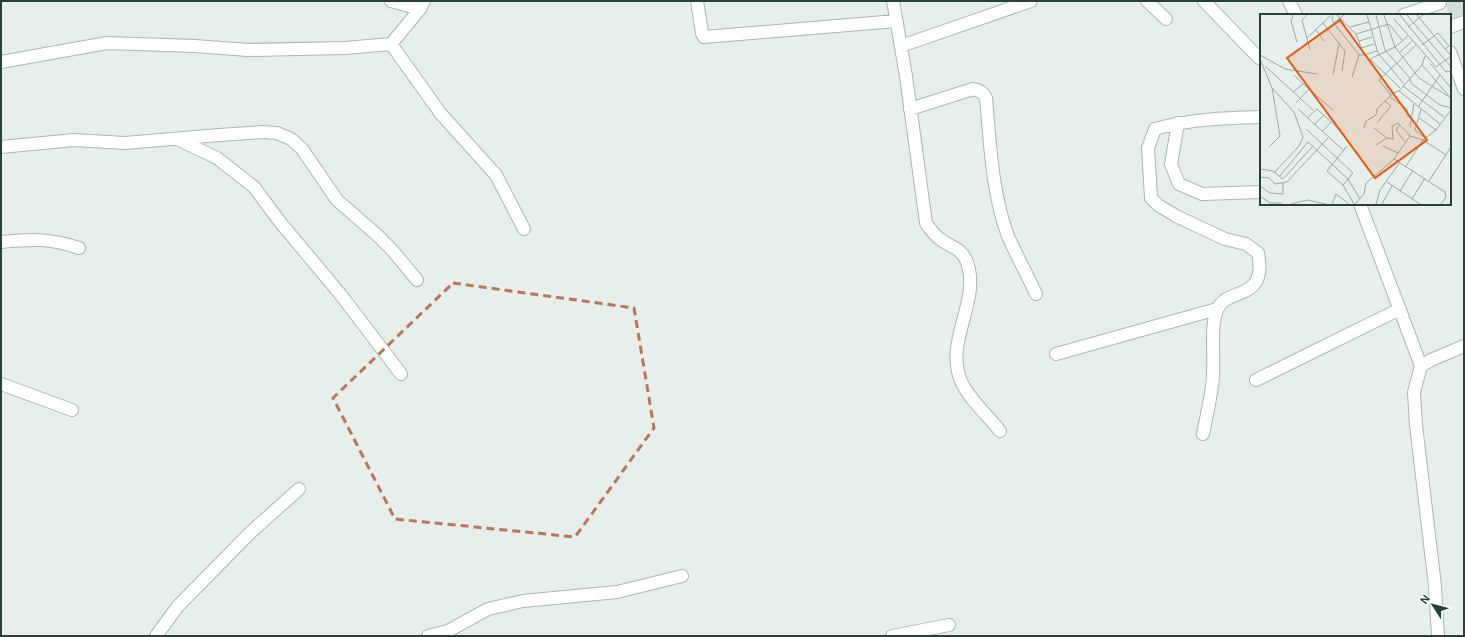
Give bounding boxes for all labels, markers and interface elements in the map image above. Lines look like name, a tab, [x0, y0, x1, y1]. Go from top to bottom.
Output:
inset map	[1260, 14, 1451, 205]
north arrow	[1413, 585, 1453, 625]
text: N	[1418, 592, 1432, 606]

